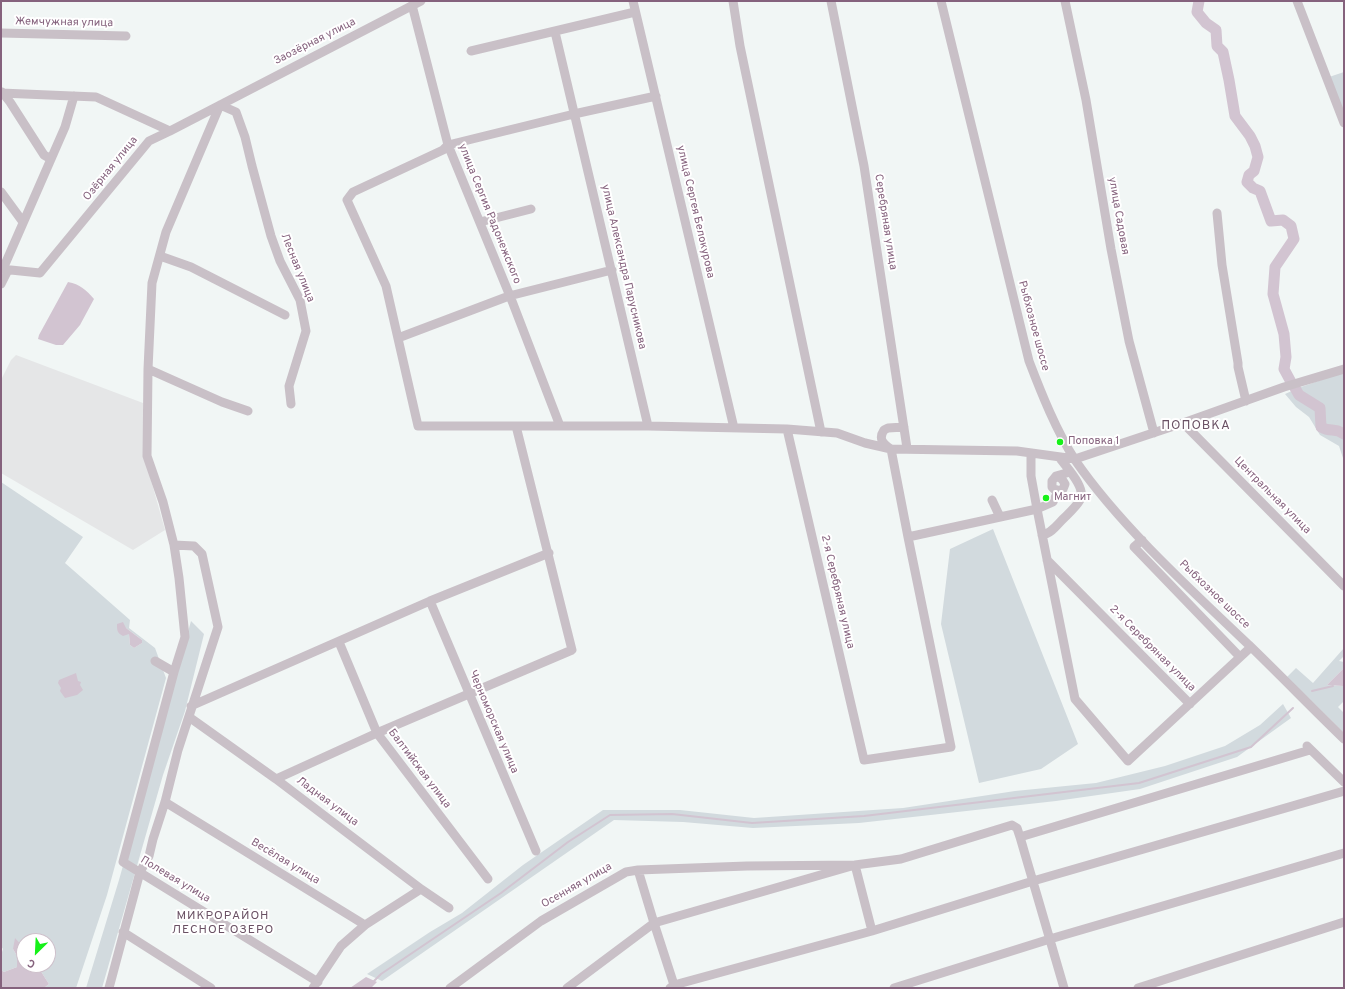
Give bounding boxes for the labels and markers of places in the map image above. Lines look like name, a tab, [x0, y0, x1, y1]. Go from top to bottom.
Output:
place label: Поповка 1	[1068, 435, 1119, 449]
marker: Поповка 1	[1055, 437, 1065, 447]
place label: Магнит	[1054, 491, 1091, 505]
marker: Магнит	[1041, 493, 1051, 503]

